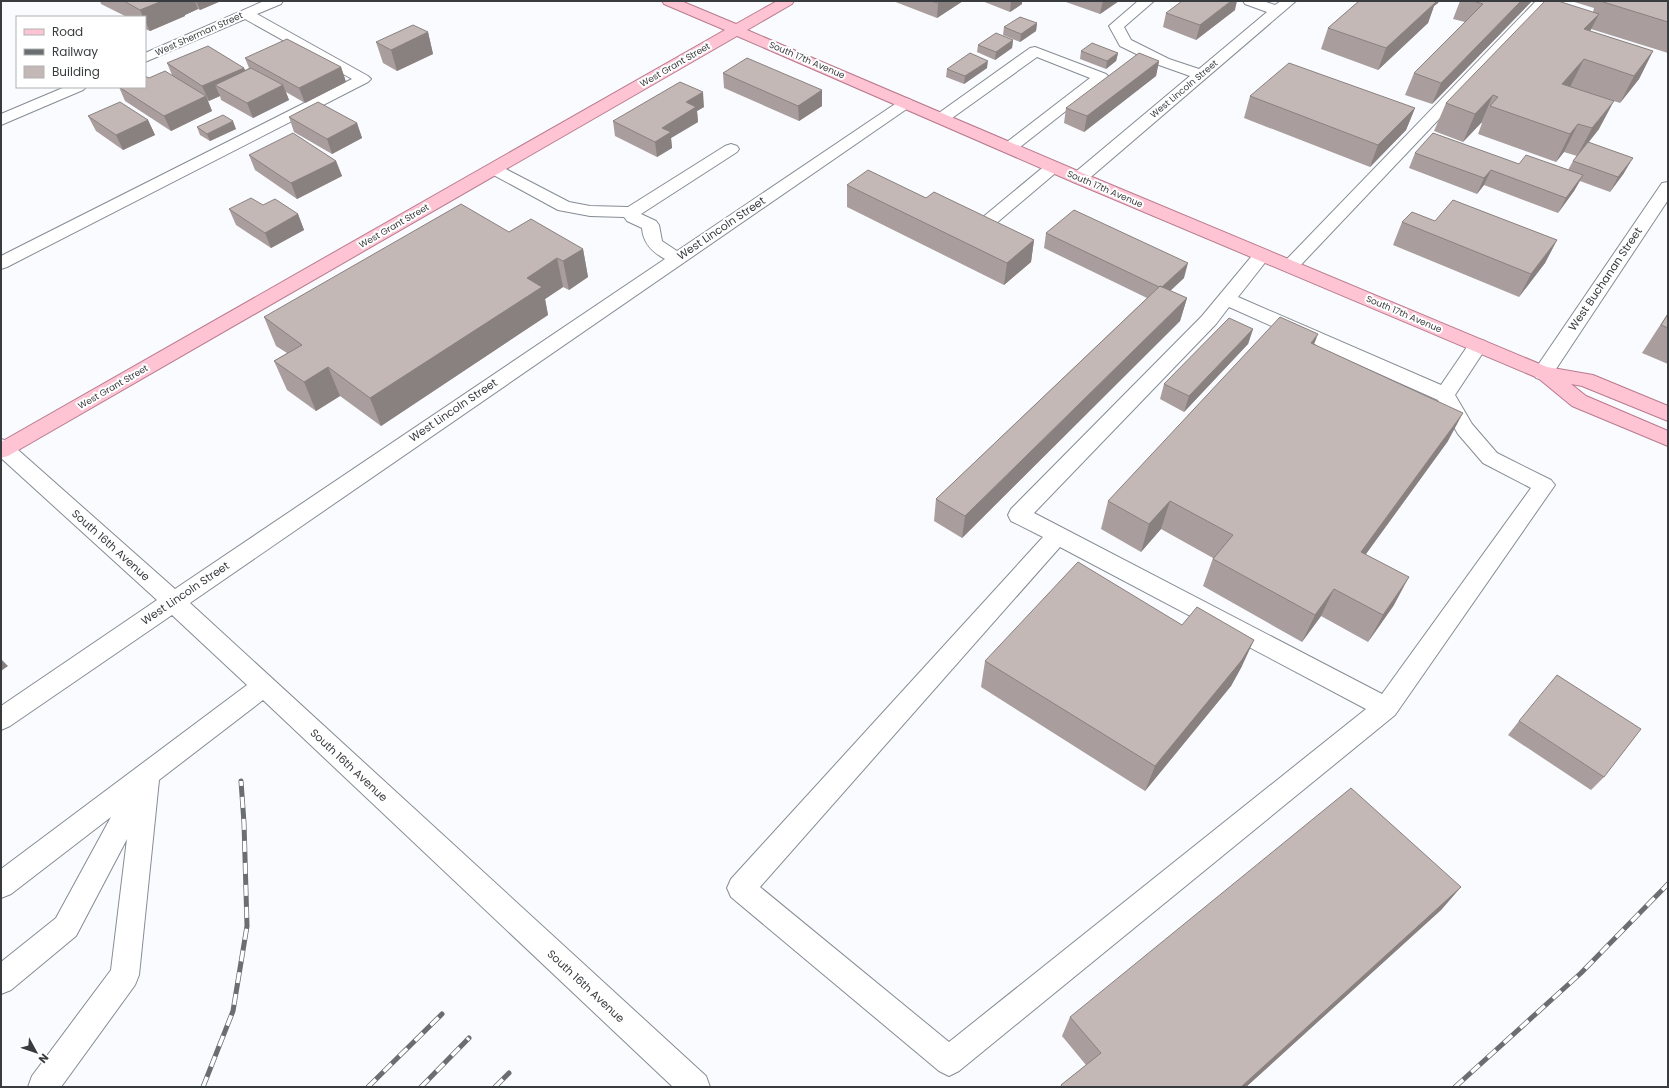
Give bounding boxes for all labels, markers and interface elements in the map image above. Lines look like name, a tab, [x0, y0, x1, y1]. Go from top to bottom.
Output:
street label: West Sherman Street	[153, 9, 245, 59]
legend	[16, 16, 146, 88]
text: Road	[52, 23, 83, 40]
street label: South 17th Avenue	[767, 39, 847, 82]
street label: West Grant Street	[638, 40, 712, 90]
text: Railway	[52, 43, 98, 60]
street label: West Lincoln Street	[1148, 57, 1220, 121]
text: Building	[52, 63, 100, 80]
street label: South 17th Avenue	[1065, 168, 1145, 211]
street label: West Lincoln Street	[674, 192, 768, 264]
street label: West Grant Street	[357, 201, 431, 251]
street label: West Buchanan Street	[1564, 224, 1646, 334]
street label: South 17th Avenue	[1364, 293, 1444, 336]
street label: West Grant Street	[76, 362, 150, 412]
street label: West Lincoln Street	[406, 374, 500, 446]
street label: South 16th Avenue	[68, 505, 154, 585]
street label: West Lincoln Street	[138, 557, 232, 629]
street label: South 16th Avenue	[307, 725, 391, 805]
street label: South 16th Avenue	[544, 946, 628, 1026]
north arrow	[16, 1032, 56, 1072]
text: N	[35, 1050, 52, 1067]

